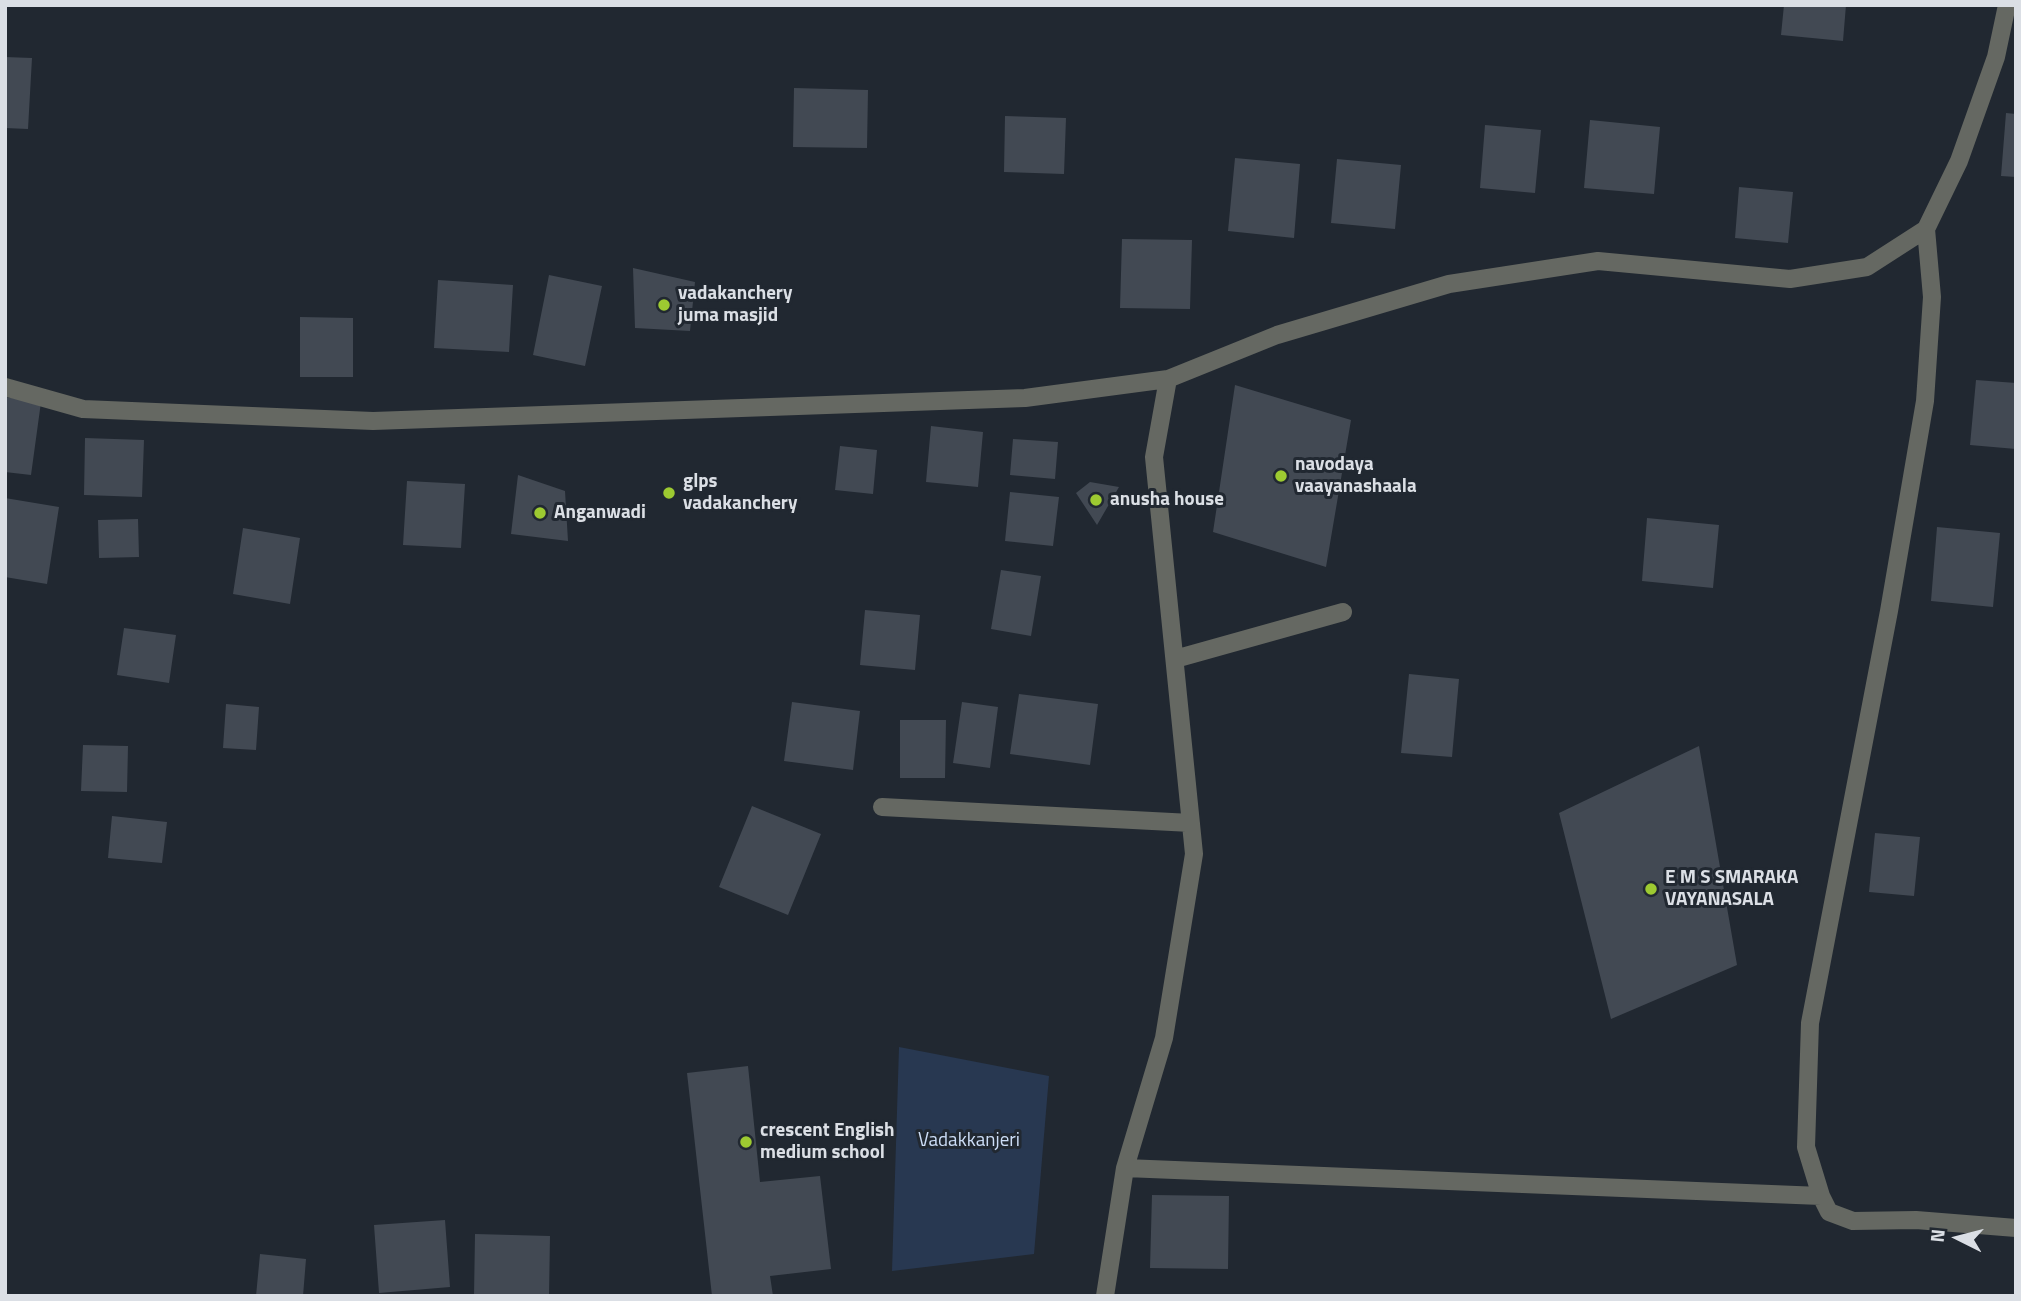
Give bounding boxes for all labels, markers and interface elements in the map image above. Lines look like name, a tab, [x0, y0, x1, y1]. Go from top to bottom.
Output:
place label: vadakanchery juma masjid	[678, 283, 792, 327]
marker: vadakanchery juma masjid	[656, 297, 672, 313]
place label: navodaya vaayanashaala	[1295, 454, 1417, 498]
marker: navodaya vaayanashaala	[1273, 468, 1289, 484]
place label: glps vadakanchery	[683, 471, 797, 515]
marker: glps vadakanchery	[661, 485, 677, 501]
place label: anusha house	[1110, 489, 1224, 511]
marker: anusha house	[1088, 492, 1104, 508]
place label: Anganwadi	[554, 502, 646, 524]
marker: Anganwadi	[532, 505, 548, 521]
place label: E M S SMARAKA VAYANASALA	[1665, 867, 1799, 911]
marker: E M S SMARAKA VAYANASALA	[1643, 881, 1659, 897]
place label: crescent English medium school	[760, 1120, 895, 1164]
park label: Vadakkanjeri	[918, 1130, 1020, 1152]
marker: crescent English medium school	[738, 1134, 754, 1150]
north arrow	[1923, 1203, 1993, 1273]
text: N	[1922, 1228, 1952, 1244]

